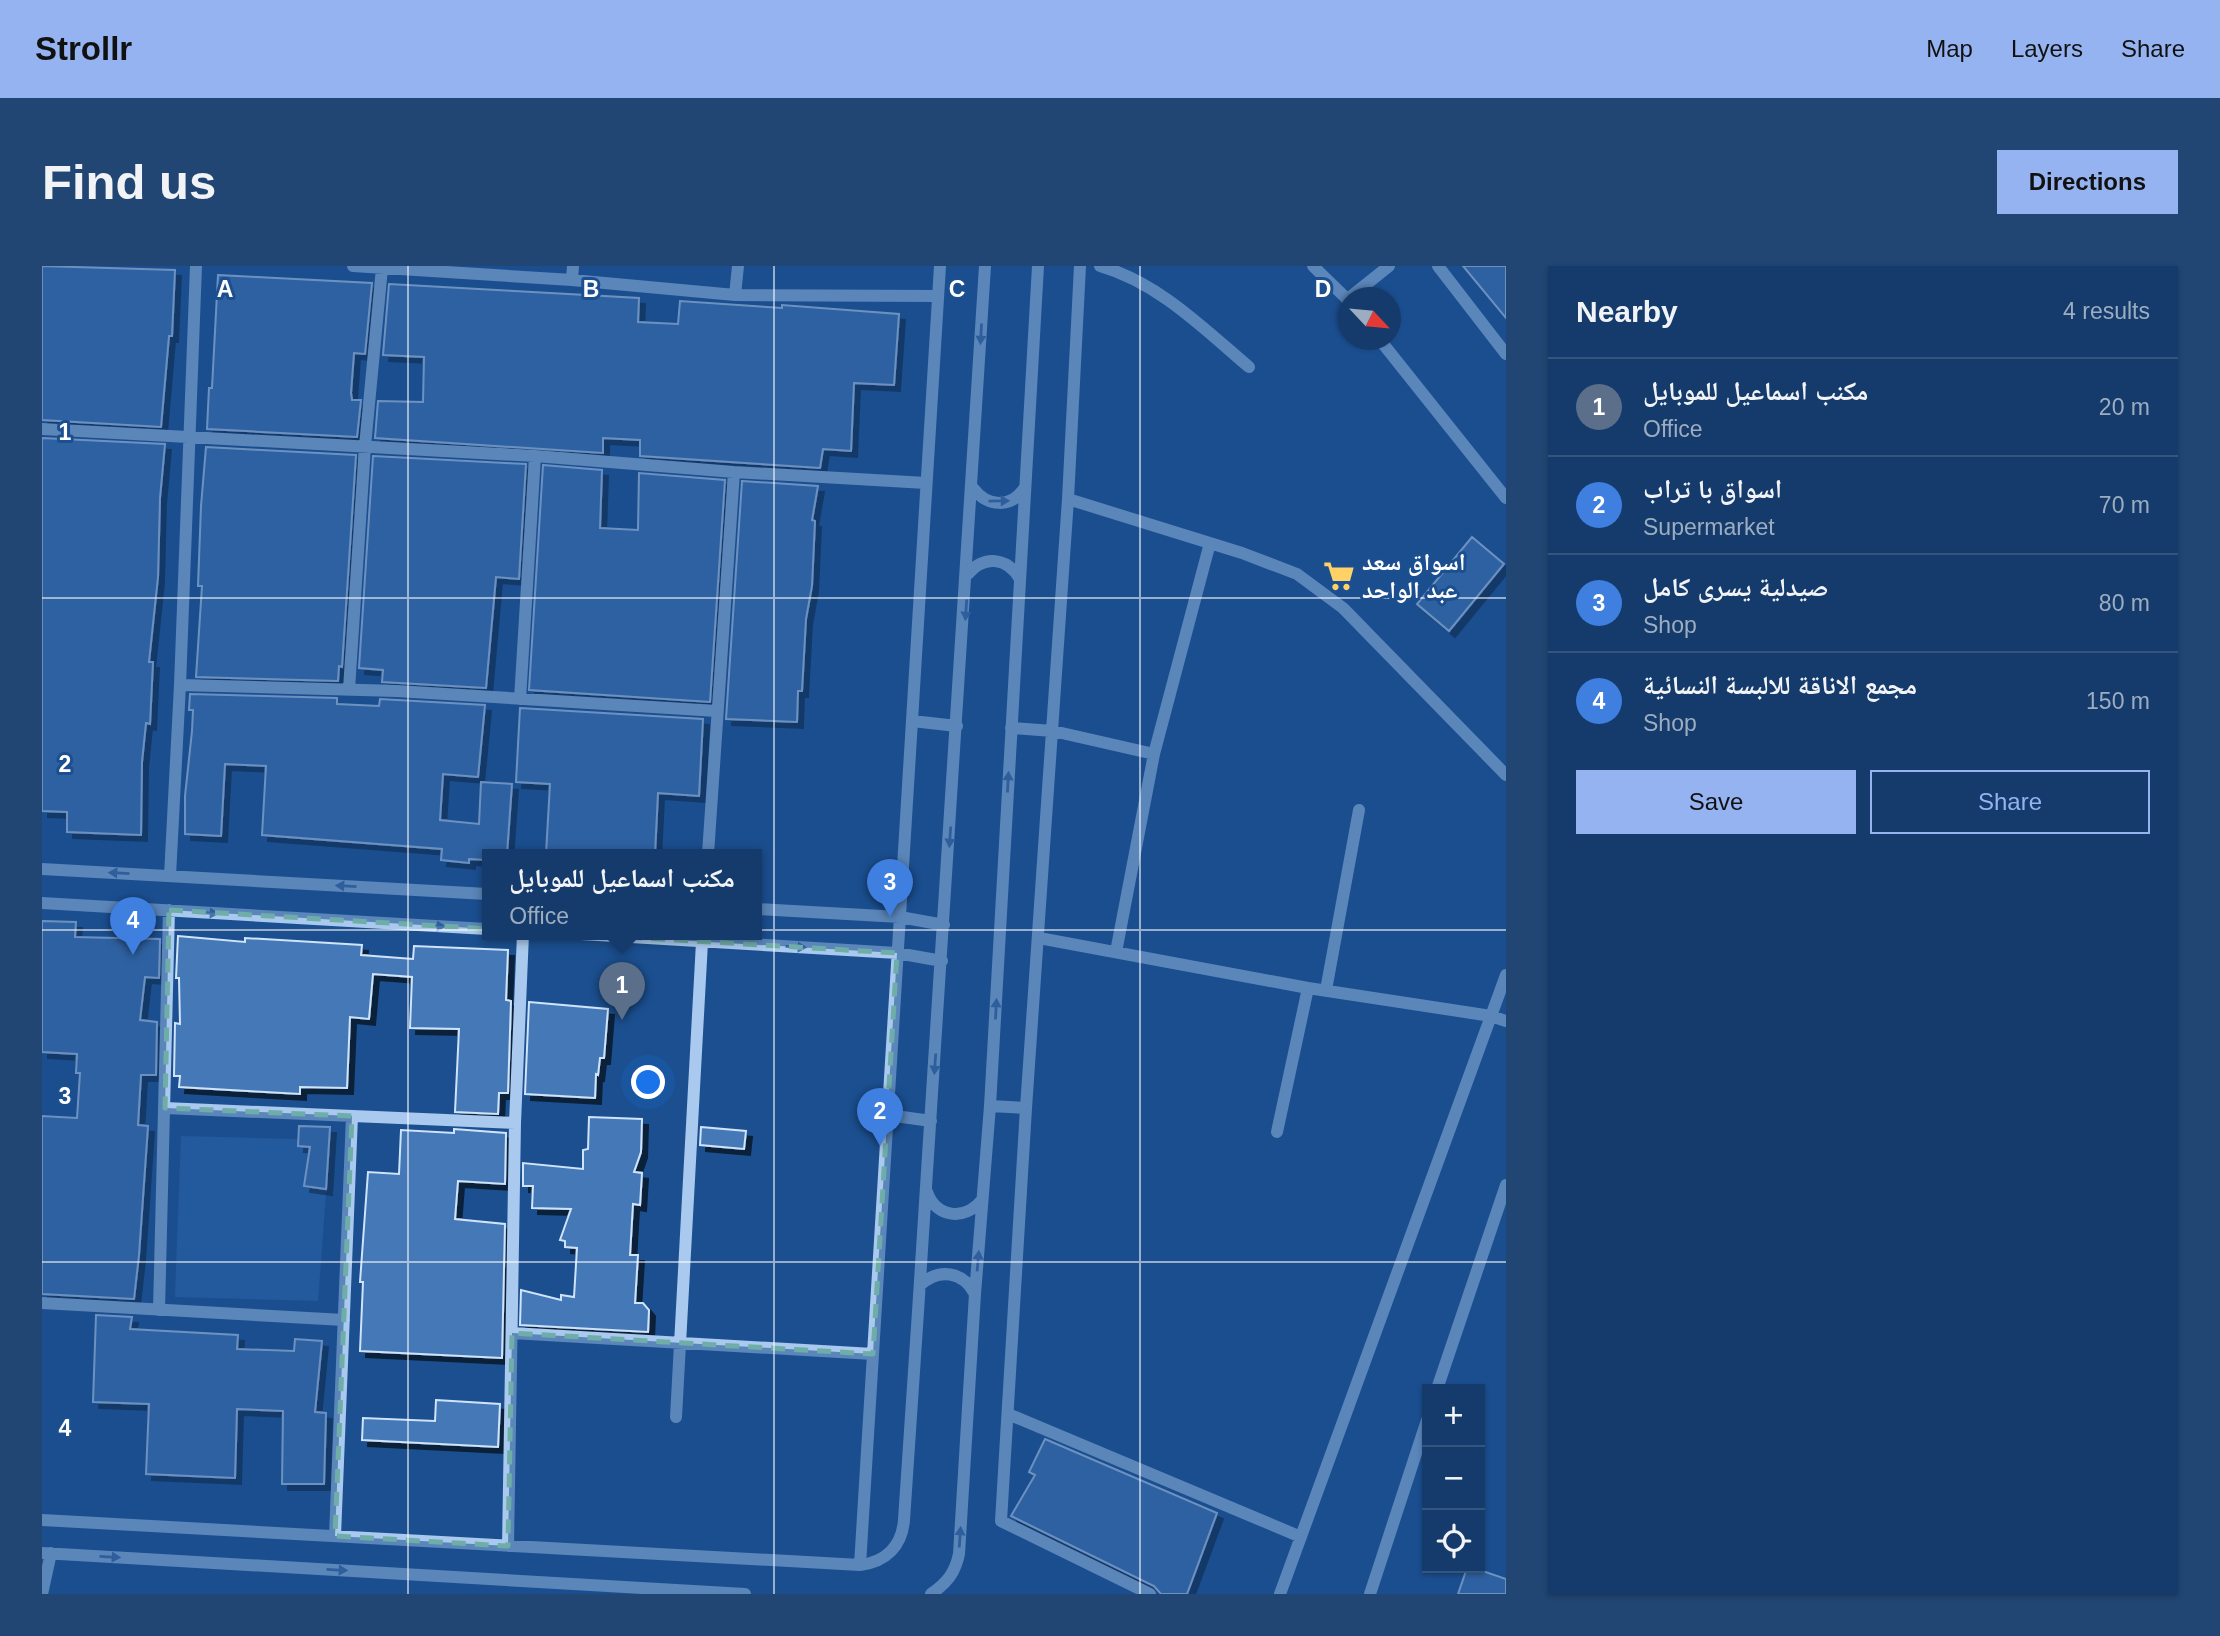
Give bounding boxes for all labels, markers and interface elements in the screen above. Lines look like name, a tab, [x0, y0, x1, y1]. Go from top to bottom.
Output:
text: Strollr	[35, 30, 132, 67]
text: Map	[1926, 35, 1973, 62]
text: Layers	[2011, 35, 2083, 62]
text: Share	[2121, 35, 2185, 62]
button: Directions	[1997, 150, 2178, 214]
text: Find us	[42, 155, 216, 209]
text: A	[217, 276, 233, 302]
text: B	[583, 276, 599, 302]
text: C	[949, 276, 965, 302]
text: D	[1315, 276, 1331, 302]
north arrow	[1338, 287, 1401, 350]
text: Nearby	[1576, 295, 1678, 328]
text: 4 results	[2063, 298, 2150, 324]
one-way arrow	[975, 323, 986, 345]
text: مكنب اسماعيل للموبايل	[1643, 376, 1868, 406]
text: 1	[1593, 394, 1605, 420]
text: 20 m	[2099, 394, 2150, 420]
text: Office	[1643, 416, 1703, 442]
text: 1	[59, 419, 72, 445]
text: اسواق با تراب	[1643, 474, 1782, 504]
text: 2	[1593, 492, 1605, 518]
text: 70 m	[2099, 492, 2150, 518]
one-way arrow	[988, 495, 1010, 507]
text: Supermarket	[1643, 514, 1775, 540]
place label: اسواق سعد عبد الواحد	[1362, 548, 1466, 604]
supermarket icon: اسواق سعد عبد الواحد	[1322, 559, 1356, 593]
text: صيدلية يسرى كامل	[1643, 572, 1828, 602]
text: 3	[1593, 590, 1605, 616]
text: 80 m	[2099, 590, 2150, 616]
one-way arrow	[960, 599, 971, 621]
text: Shop	[1643, 612, 1697, 638]
text: مجمع الاناقة للالبسة النسائية	[1643, 670, 1917, 700]
text: 4	[1593, 688, 1605, 714]
text: 150 m	[2086, 688, 2150, 714]
text: Shop	[1643, 710, 1697, 736]
text: 2	[59, 751, 71, 777]
button: Save	[1576, 770, 1856, 834]
button: Share	[1870, 770, 2150, 834]
one-way arrow	[1002, 771, 1013, 793]
one-way arrow	[944, 826, 955, 848]
popup	[482, 849, 762, 940]
pin: 3	[867, 859, 913, 917]
text: مكنب اسماعيل للموبايل	[509, 863, 735, 893]
one-way arrow	[107, 867, 129, 878]
one-way arrow	[334, 880, 356, 891]
pin: 4	[110, 897, 156, 955]
text: Office	[509, 903, 569, 929]
one-way arrow	[197, 907, 219, 918]
one-way arrow	[424, 920, 446, 931]
one-way arrow	[785, 942, 807, 953]
pin: 1	[599, 962, 645, 1020]
one-way arrow	[990, 998, 1001, 1020]
one-way arrow	[929, 1053, 940, 1075]
your location	[631, 1065, 665, 1099]
text: 3	[59, 1083, 71, 1109]
pin: 2	[857, 1088, 903, 1146]
one-way arrow	[973, 1249, 984, 1271]
map controls	[1422, 1384, 1485, 1573]
button: +	[1422, 1384, 1485, 1447]
text: 4	[59, 1415, 72, 1441]
button: −	[1422, 1447, 1485, 1510]
button: locate	[1422, 1510, 1485, 1573]
one-way arrow	[955, 1525, 966, 1547]
one-way arrow	[99, 1551, 121, 1562]
one-way arrow	[326, 1565, 348, 1576]

